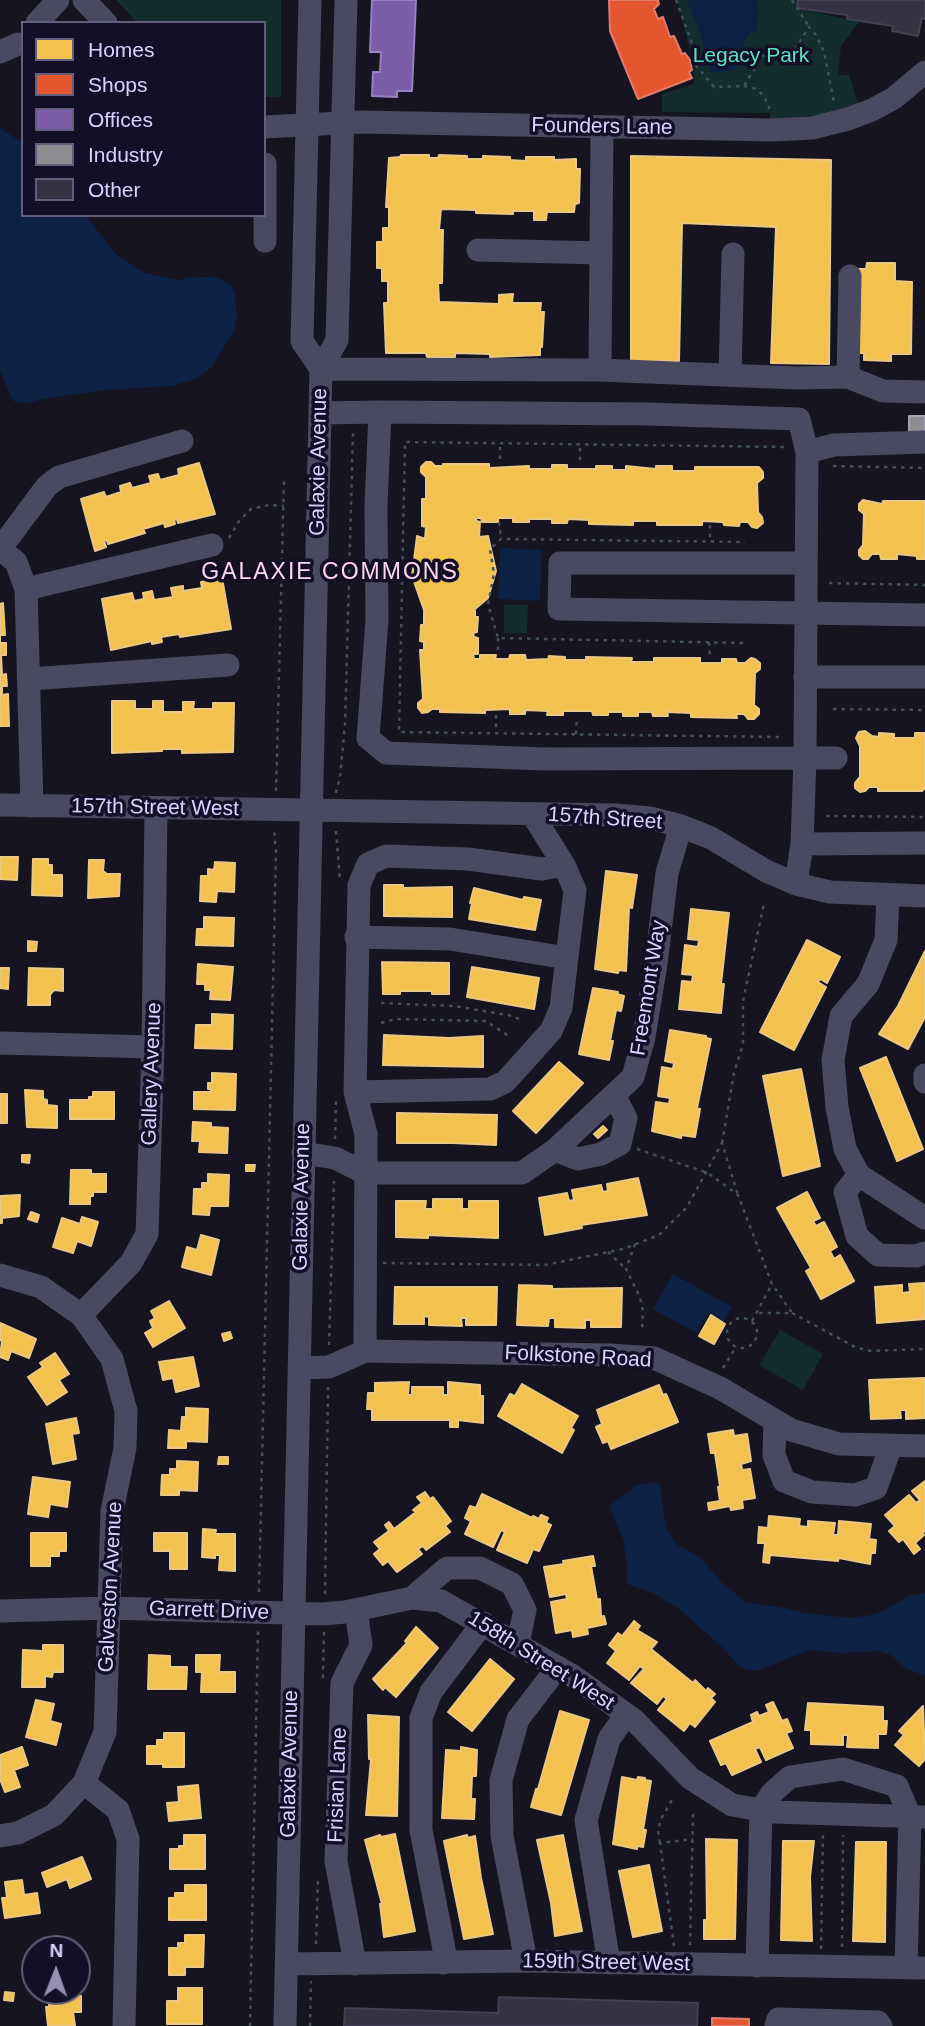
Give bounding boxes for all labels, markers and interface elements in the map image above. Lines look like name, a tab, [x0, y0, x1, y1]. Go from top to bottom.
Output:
legend	[21, 21, 266, 217]
text: Homes	[88, 38, 155, 61]
park label: Legacy Park	[693, 43, 809, 69]
text: Shops	[88, 73, 148, 96]
text: Offices	[88, 108, 153, 131]
street label: Founders Lane	[531, 113, 673, 141]
text: Industry	[88, 143, 163, 166]
text: Other	[88, 178, 141, 201]
street label: Galaxie Avenue	[305, 388, 333, 536]
district label: GALAXIE COMMONS	[203, 559, 457, 587]
street label: 157th Street West	[71, 794, 239, 822]
street label: 157th Street	[547, 802, 663, 836]
street label: Freemont Way	[626, 918, 672, 1058]
street label: Gallery Avenue	[137, 1002, 167, 1146]
street label: Galaxie Avenue	[288, 1123, 316, 1271]
street label: Folkstone Road	[504, 1341, 652, 1373]
street label: Galveston Avenue	[94, 1501, 128, 1673]
street label: Garrett Drive	[149, 1596, 269, 1626]
street label: 158th Street West	[463, 1606, 619, 1716]
street label: Galaxie Avenue	[276, 1690, 304, 1838]
street label: Frisian Lane	[323, 1727, 353, 1843]
north arrow	[21, 1935, 91, 2005]
text: N	[49, 1940, 63, 1961]
street label: 159th Street West	[522, 1949, 690, 1977]

